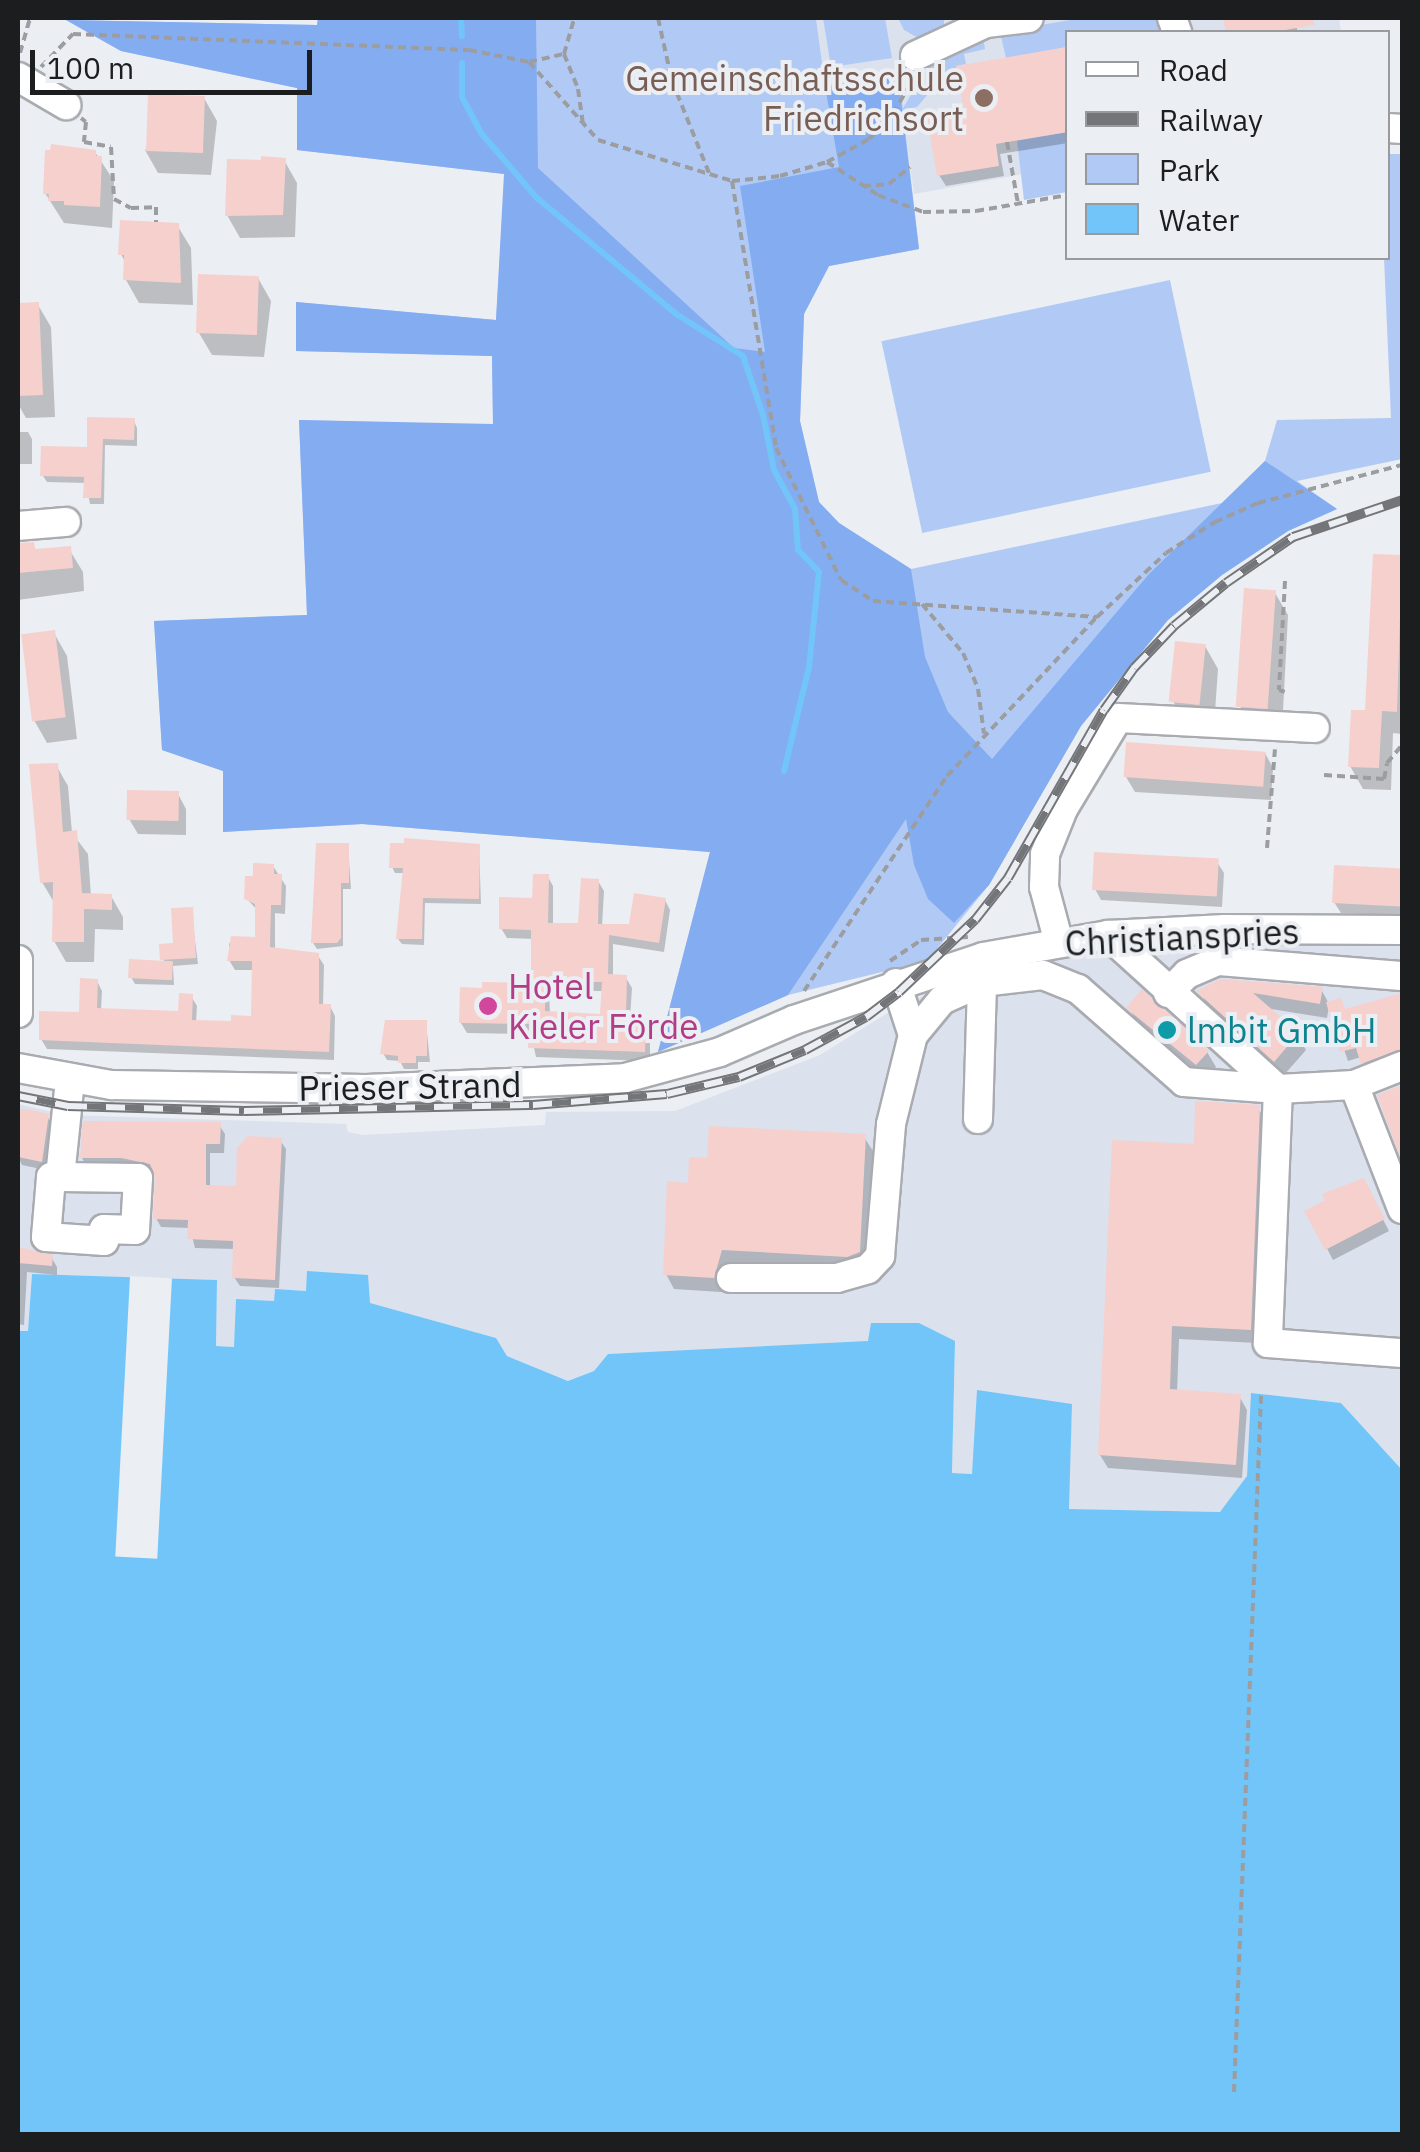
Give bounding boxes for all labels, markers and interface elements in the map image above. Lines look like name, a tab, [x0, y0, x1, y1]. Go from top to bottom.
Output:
scale bar	[35, 30, 318, 92]
legend	[1065, 30, 1390, 260]
text: 100 m	[47, 48, 134, 87]
text: Road	[1159, 50, 1228, 89]
place label: Gemeinschaftsschule Friedrichsort	[625, 57, 964, 139]
marker: Gemeinschaftsschule Friedrichsort	[973, 87, 995, 109]
text: Railway	[1159, 100, 1263, 139]
text: Park	[1159, 150, 1220, 189]
text: Water	[1159, 200, 1239, 239]
street label: Christianspries	[1064, 910, 1300, 964]
place label: Hotel Kieler Förde	[508, 965, 698, 1047]
marker: Hotel Kieler Förde	[477, 995, 499, 1017]
place label: lmbit GmbH	[1187, 1009, 1377, 1051]
marker: lmbit GmbH	[1156, 1019, 1178, 1041]
street label: Prieser Strand	[298, 1063, 522, 1109]

